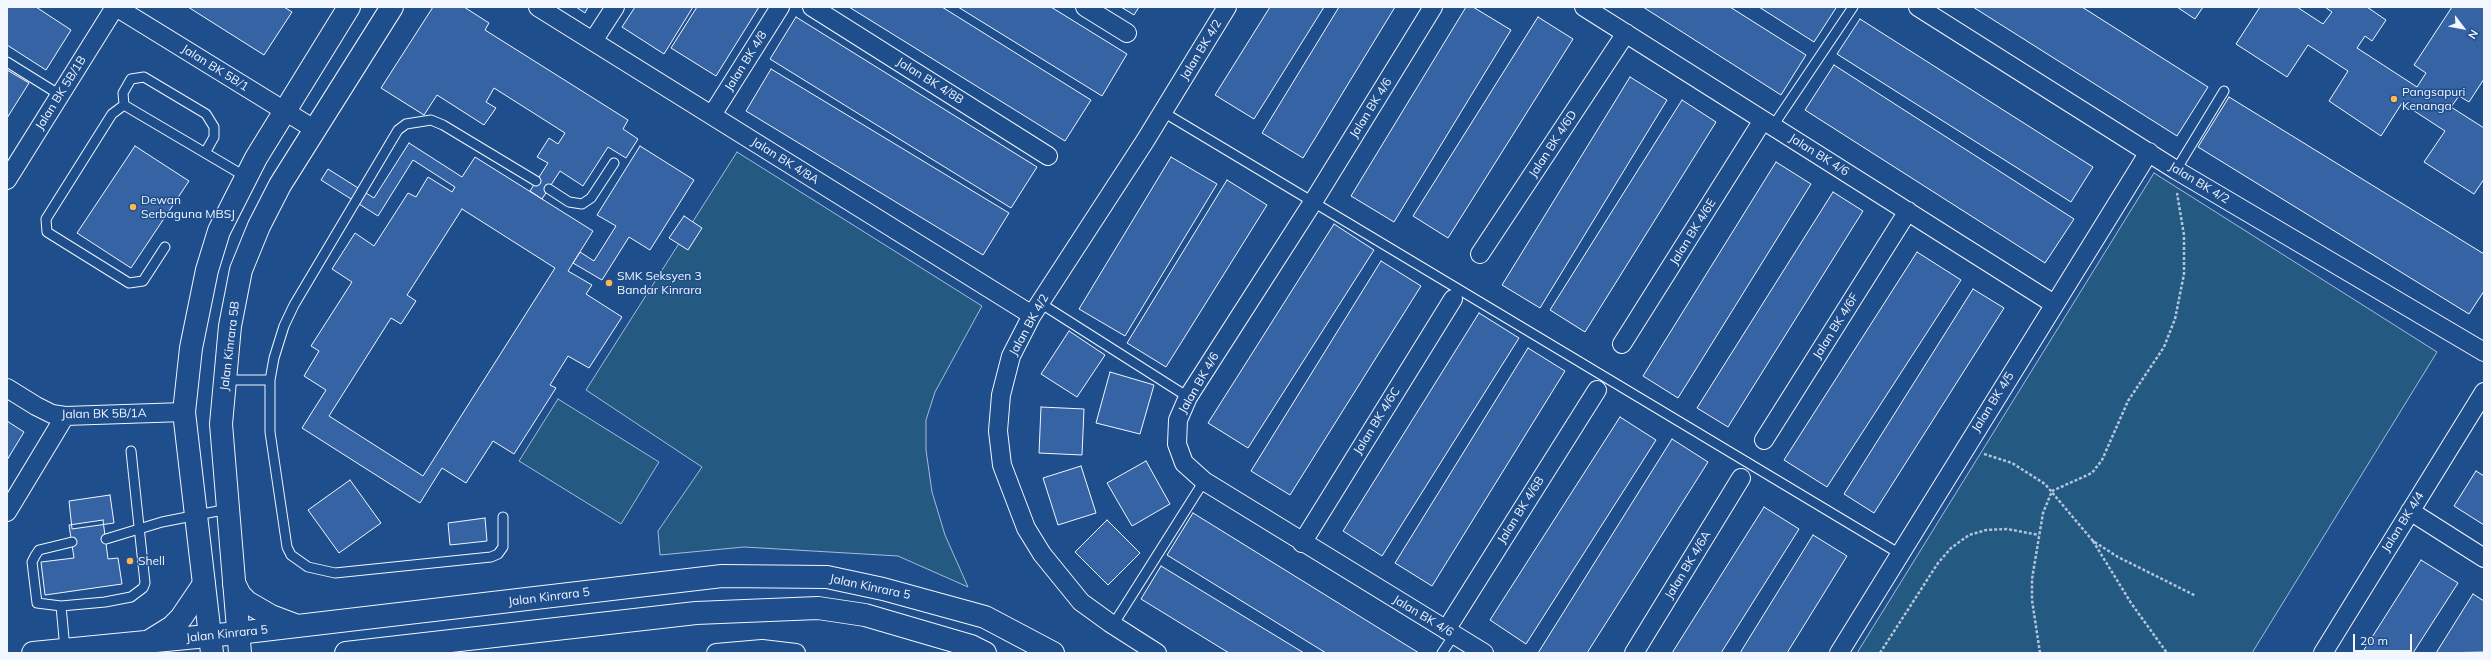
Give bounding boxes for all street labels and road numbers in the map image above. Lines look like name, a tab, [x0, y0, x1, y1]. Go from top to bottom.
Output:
street label: Jalan BK 4/2	[1177, 17, 1225, 83]
street label: Jalan BK 4/8	[722, 28, 770, 94]
street label: Jalan BK 5B/1	[179, 42, 251, 94]
street label: Jalan BK 5B/1B	[33, 53, 89, 133]
street label: Jalan BK 4/8B	[894, 55, 966, 107]
street label: Jalan BK 4/6	[1347, 75, 1395, 141]
street label: Jalan BK 4/6D	[1526, 108, 1580, 180]
street label: Jalan BK 4/6	[1786, 131, 1852, 179]
street label: Jalan BK 4/8A	[749, 135, 821, 187]
street label: Jalan BK 4/2	[2166, 159, 2232, 207]
street label: Jalan BK 4/6E	[1667, 196, 1719, 268]
street label: Jalan BK 4/6F	[1810, 290, 1862, 362]
street label: Jalan BK 4/2	[1006, 292, 1052, 358]
street label: Jalan Kinrara 5B	[217, 300, 243, 392]
street label: Jalan BK 4/6	[1176, 350, 1222, 416]
street label: Jalan BK 4/5	[1969, 369, 2017, 435]
street label: Jalan BK 4/6C	[1351, 385, 1403, 457]
street label: Jalan BK 5B/1A	[61, 406, 147, 422]
street label: Jalan BK 4/6B	[1495, 474, 1547, 546]
street label: Jalan BK 4/4	[2379, 489, 2427, 555]
street label: Jalan BK 4/6A	[1662, 528, 1714, 602]
street label: Jalan Kinrara 5	[828, 571, 912, 603]
street label: Jalan Kinrara 5	[507, 585, 591, 609]
street label: Jalan BK 4/6	[1390, 592, 1456, 640]
street label: Jalan Kinrara 5	[185, 623, 269, 645]

